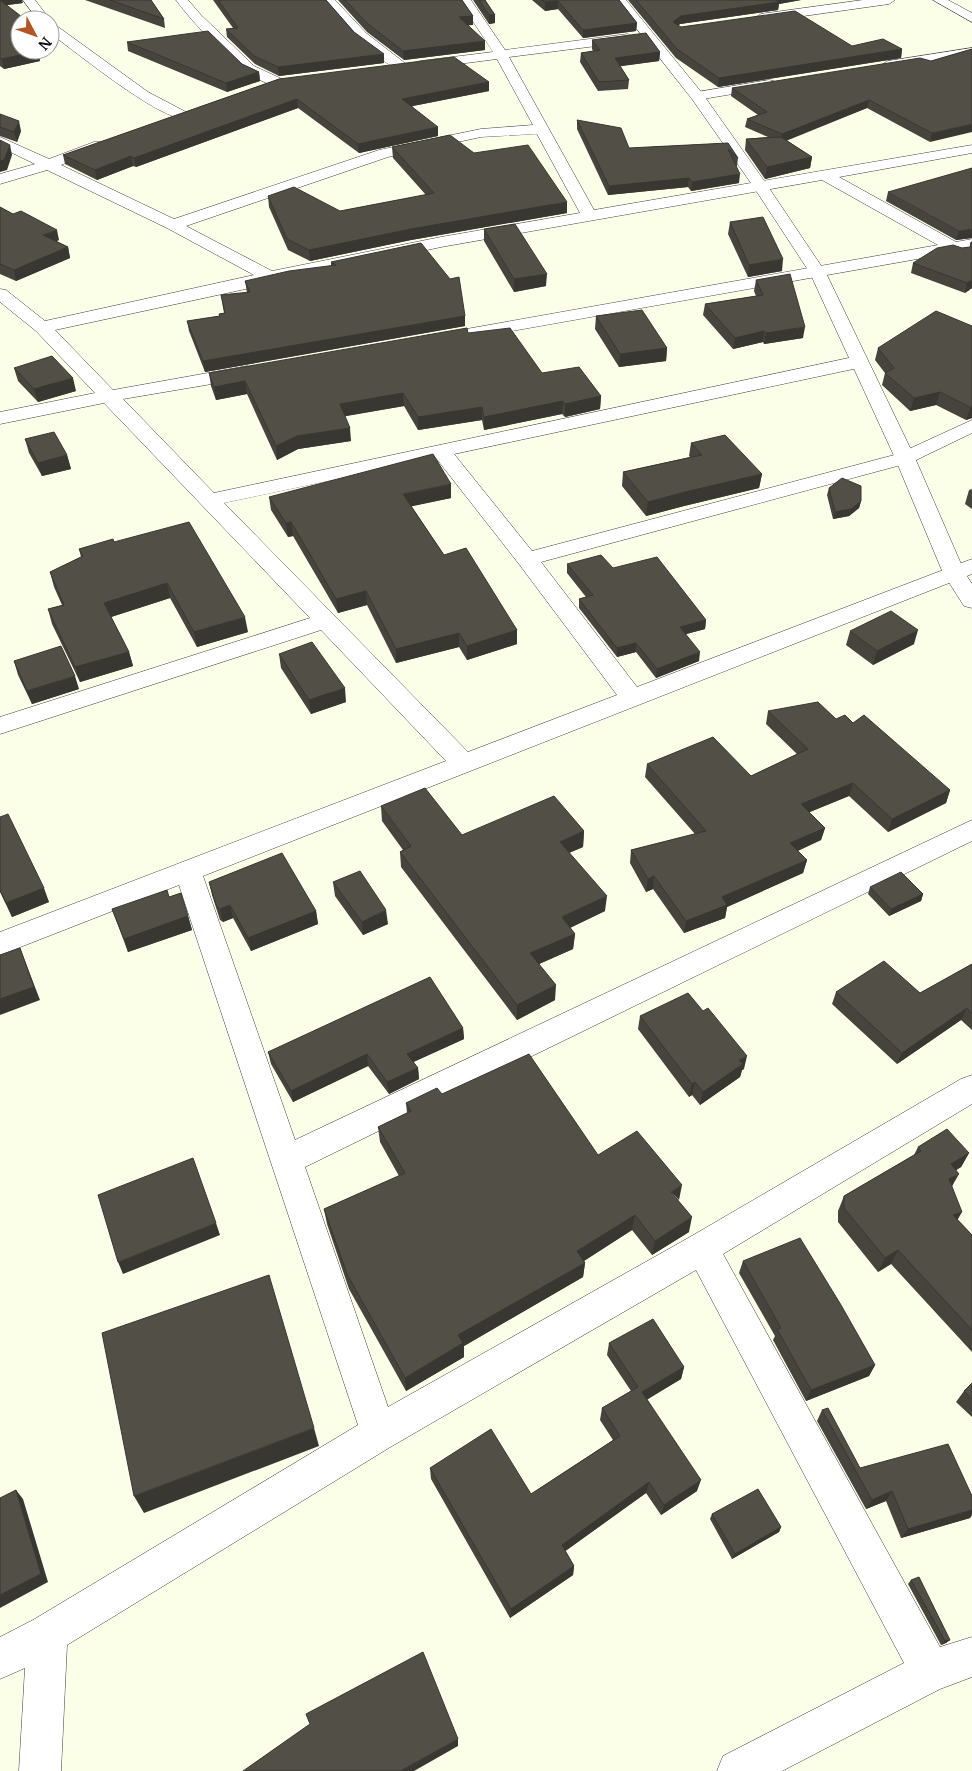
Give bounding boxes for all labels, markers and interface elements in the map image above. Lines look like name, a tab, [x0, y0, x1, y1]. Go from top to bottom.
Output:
north arrow	[10, 10, 60, 60]
text: N	[34, 33, 55, 54]

